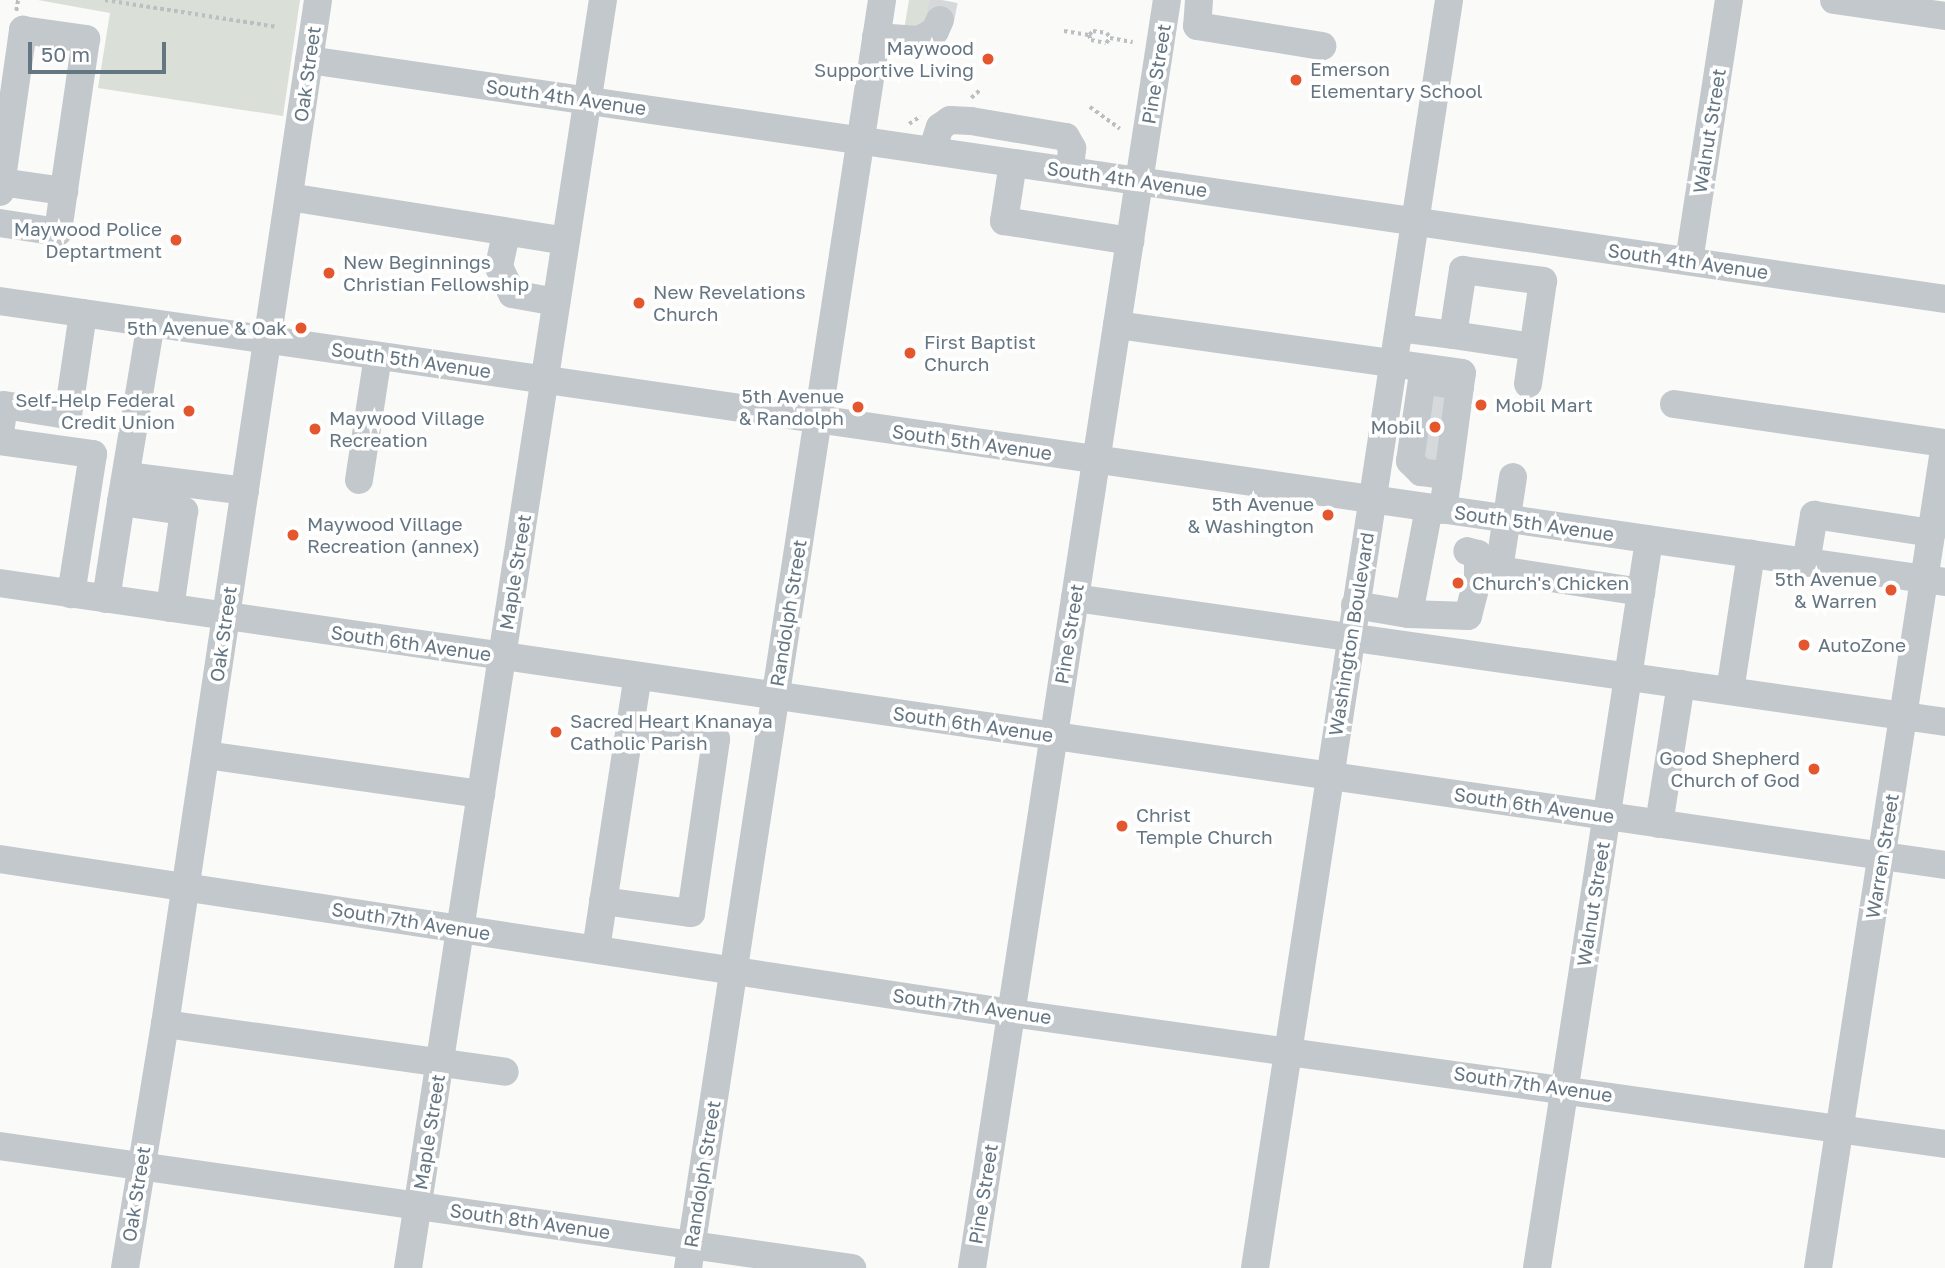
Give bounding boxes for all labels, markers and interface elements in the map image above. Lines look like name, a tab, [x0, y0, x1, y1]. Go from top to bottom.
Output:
street label: Pine Street	[1137, 22, 1175, 126]
street label: Oak Street	[289, 25, 325, 123]
scale bar	[32, 28, 170, 72]
place label: Maywood Supportive Living	[814, 37, 974, 81]
text: 50 m	[41, 41, 90, 67]
marker: Maywood Supportive Living	[980, 51, 996, 67]
place label: Emerson Elementary School	[1310, 58, 1483, 102]
street label: Walnut Street	[1688, 67, 1730, 195]
marker: Emerson Elementary School	[1288, 72, 1304, 88]
street label: South 4th Avenue	[484, 74, 648, 120]
street label: South 4th Avenue	[1045, 156, 1209, 202]
place label: Maywood Police Deptartment	[14, 218, 162, 262]
marker: Maywood Police Deptartment	[168, 232, 184, 248]
street label: South 4th Avenue	[1606, 238, 1770, 284]
place label: New Beginnings Christian Fellowship	[343, 251, 529, 295]
marker: New Beginnings Christian Fellowship	[321, 265, 337, 281]
place label: New Revelations Church	[653, 281, 806, 325]
marker: New Revelations Church	[631, 295, 647, 311]
place label: 5th Avenue & Oak	[127, 317, 287, 339]
marker: 5th Avenue & Oak	[293, 320, 309, 336]
place label: First Baptist Church	[924, 331, 1036, 375]
street label: South 5th Avenue	[330, 337, 492, 383]
marker: First Baptist Church	[902, 345, 918, 361]
place label: 5th Avenue & Randolph	[739, 385, 844, 429]
place label: Self-Help Federal Credit Union	[15, 389, 175, 433]
place label: Mobil Mart	[1495, 394, 1593, 416]
marker: Mobil Mart	[1473, 397, 1489, 413]
marker: 5th Avenue & Randolph	[850, 399, 866, 415]
marker: Self-Help Federal Credit Union	[181, 403, 197, 419]
place label: Maywood Village Recreation	[329, 407, 485, 451]
place label: Mobil	[1370, 416, 1421, 438]
street label: South 5th Avenue	[891, 419, 1053, 465]
marker: Mobil	[1427, 419, 1443, 435]
marker: Maywood Village Recreation	[307, 421, 323, 437]
place label: 5th Avenue & Washington	[1187, 493, 1314, 537]
street label: South 5th Avenue	[1453, 500, 1615, 546]
marker: 5th Avenue & Washington	[1320, 507, 1336, 523]
place label: Maywood Village Recreation (annex)	[307, 513, 480, 557]
street label: Maple Street	[495, 513, 535, 631]
marker: Maywood Village Recreation (annex)	[285, 527, 301, 543]
street label: Washington Boulevard	[1324, 531, 1378, 737]
street label: Randolph Street	[765, 538, 811, 688]
place label: 5th Avenue & Warren	[1775, 568, 1877, 612]
place label: Church's Chicken	[1472, 572, 1629, 594]
marker: Church's Chicken	[1450, 575, 1466, 591]
street label: Pine Street	[1050, 582, 1088, 686]
marker: 5th Avenue & Warren	[1883, 582, 1899, 598]
street label: Oak Street	[205, 585, 241, 683]
street label: South 6th Avenue	[329, 620, 493, 666]
place label: AutoZone	[1818, 634, 1906, 656]
marker: AutoZone	[1796, 637, 1812, 653]
street label: South 6th Avenue	[891, 701, 1055, 747]
place label: Sacred Heart Knanaya Catholic Parish	[570, 710, 773, 754]
marker: Sacred Heart Knanaya Catholic Parish	[548, 724, 564, 740]
place label: Good Shepherd Church of God	[1659, 747, 1800, 791]
marker: Good Shepherd Church of God	[1806, 761, 1822, 777]
street label: South 6th Avenue	[1452, 782, 1616, 828]
street label: Warren Street	[1861, 792, 1903, 920]
place label: Christ Temple Church	[1136, 804, 1273, 848]
marker: Christ Temple Church	[1114, 818, 1130, 834]
street label: Walnut Street	[1572, 840, 1614, 968]
street label: South 7th Avenue	[330, 897, 492, 945]
street label: South 7th Avenue	[891, 984, 1053, 1028]
street label: South 7th Avenue	[1452, 1062, 1614, 1106]
street label: Maple Street	[409, 1073, 449, 1191]
street label: Randolph Street	[679, 1099, 725, 1249]
street label: Pine Street	[964, 1142, 1002, 1246]
street label: Oak Street	[117, 1145, 155, 1243]
street label: South 8th Avenue	[448, 1198, 612, 1244]

